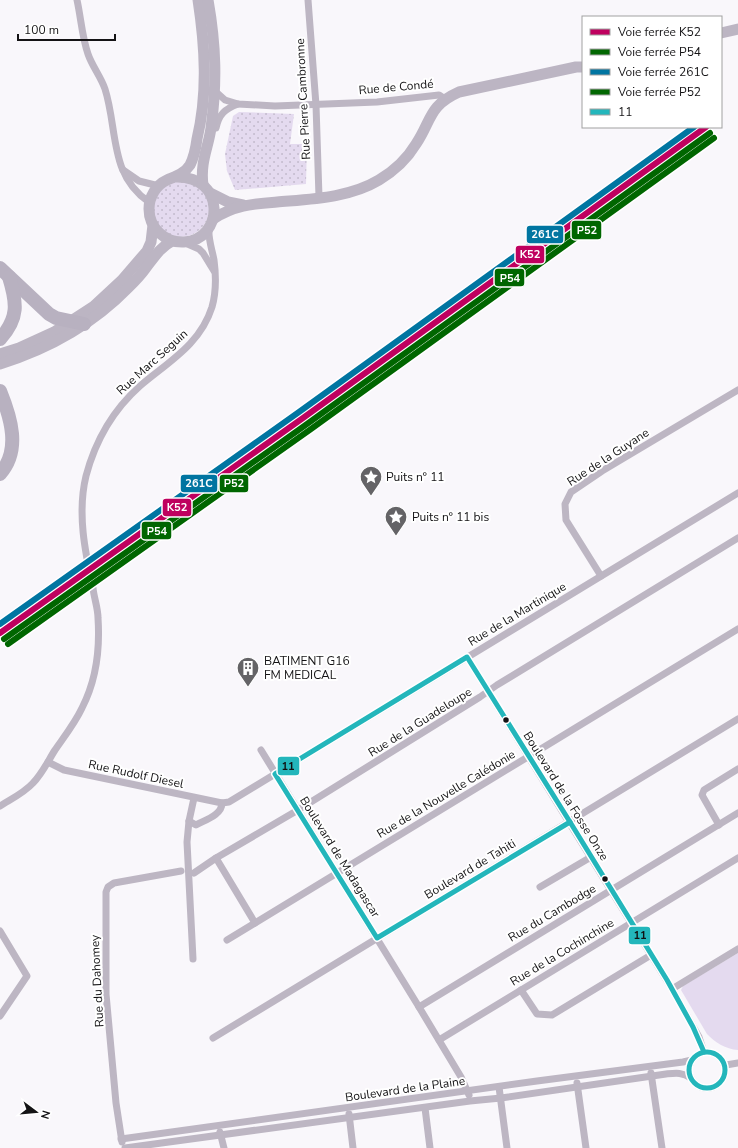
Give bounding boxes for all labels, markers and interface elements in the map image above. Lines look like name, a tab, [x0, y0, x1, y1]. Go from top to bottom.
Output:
scale bar	[18, 16, 115, 42]
legend	[582, 16, 722, 128]
text: 100 m	[24, 22, 59, 38]
text: Voie ferrée K52	[617, 24, 701, 40]
street label: Rue Pierre Cambronne	[292, 38, 314, 160]
text: Voie ferrée P54	[617, 44, 701, 60]
text: Voie ferrée 261C	[617, 64, 709, 80]
street label: Rue de Condé	[358, 76, 434, 98]
text: Voie ferrée P52	[617, 84, 701, 100]
text: 11	[618, 104, 632, 120]
line badge: P52	[571, 220, 602, 240]
text: P52	[577, 223, 598, 238]
line badge: 261C	[526, 225, 564, 244]
text: 261C	[531, 227, 559, 242]
line badge: K52	[515, 245, 545, 264]
text: K52	[520, 247, 541, 262]
line badge: P54	[494, 268, 525, 287]
text: P54	[500, 271, 521, 286]
street label: Rue Marc Seguin	[113, 326, 191, 398]
street label: Rue de la Guyane	[564, 424, 652, 490]
place icon: Puits n° 11	[358, 464, 384, 497]
place label: Puits n° 11	[386, 469, 445, 485]
line badge: 261C	[180, 474, 218, 493]
line badge: P52	[219, 474, 249, 493]
text: 261C	[185, 476, 213, 491]
text: P52	[224, 476, 245, 491]
line badge: K52	[162, 498, 192, 517]
text: K52	[167, 500, 188, 515]
place icon: Puits n° 11 bis	[383, 504, 409, 537]
place label: Puits n° 11 bis	[412, 509, 489, 525]
line badge: P54	[141, 521, 172, 540]
text: P54	[147, 524, 168, 539]
street label: Rue de la Martinique	[465, 578, 569, 650]
place label: BATIMENT G16 FM MEDICAL	[264, 653, 350, 683]
building icon: BATIMENT G16 FM MEDICAL	[235, 655, 261, 688]
street label: Rue de la Guadeloupe	[365, 684, 475, 760]
unlabelled marker	[501, 715, 511, 725]
street label: Boulevard de la Fosse Onze	[520, 728, 612, 864]
street label: Rue de la Nouvelle Calédonie	[374, 746, 518, 842]
street label: Rue Rudolf Diesel	[87, 756, 186, 792]
line badge: 11	[277, 756, 300, 776]
text: 11	[281, 759, 295, 774]
street label: Boulevard de Madagascar	[296, 793, 384, 921]
street label: Boulevard de Tahiti	[421, 835, 519, 903]
unlabelled marker	[600, 874, 610, 884]
street label: Rue du Cambodge	[505, 880, 599, 946]
street label: Rue de la Cochinchine	[507, 915, 617, 989]
line badge: 11	[628, 926, 651, 945]
text: 11	[633, 928, 647, 943]
street label: Rue du Dahomey	[87, 934, 107, 1028]
street label: Boulevard de la Plaine	[344, 1073, 466, 1105]
north arrow	[16, 1092, 56, 1132]
text: N	[37, 1109, 53, 1121]

